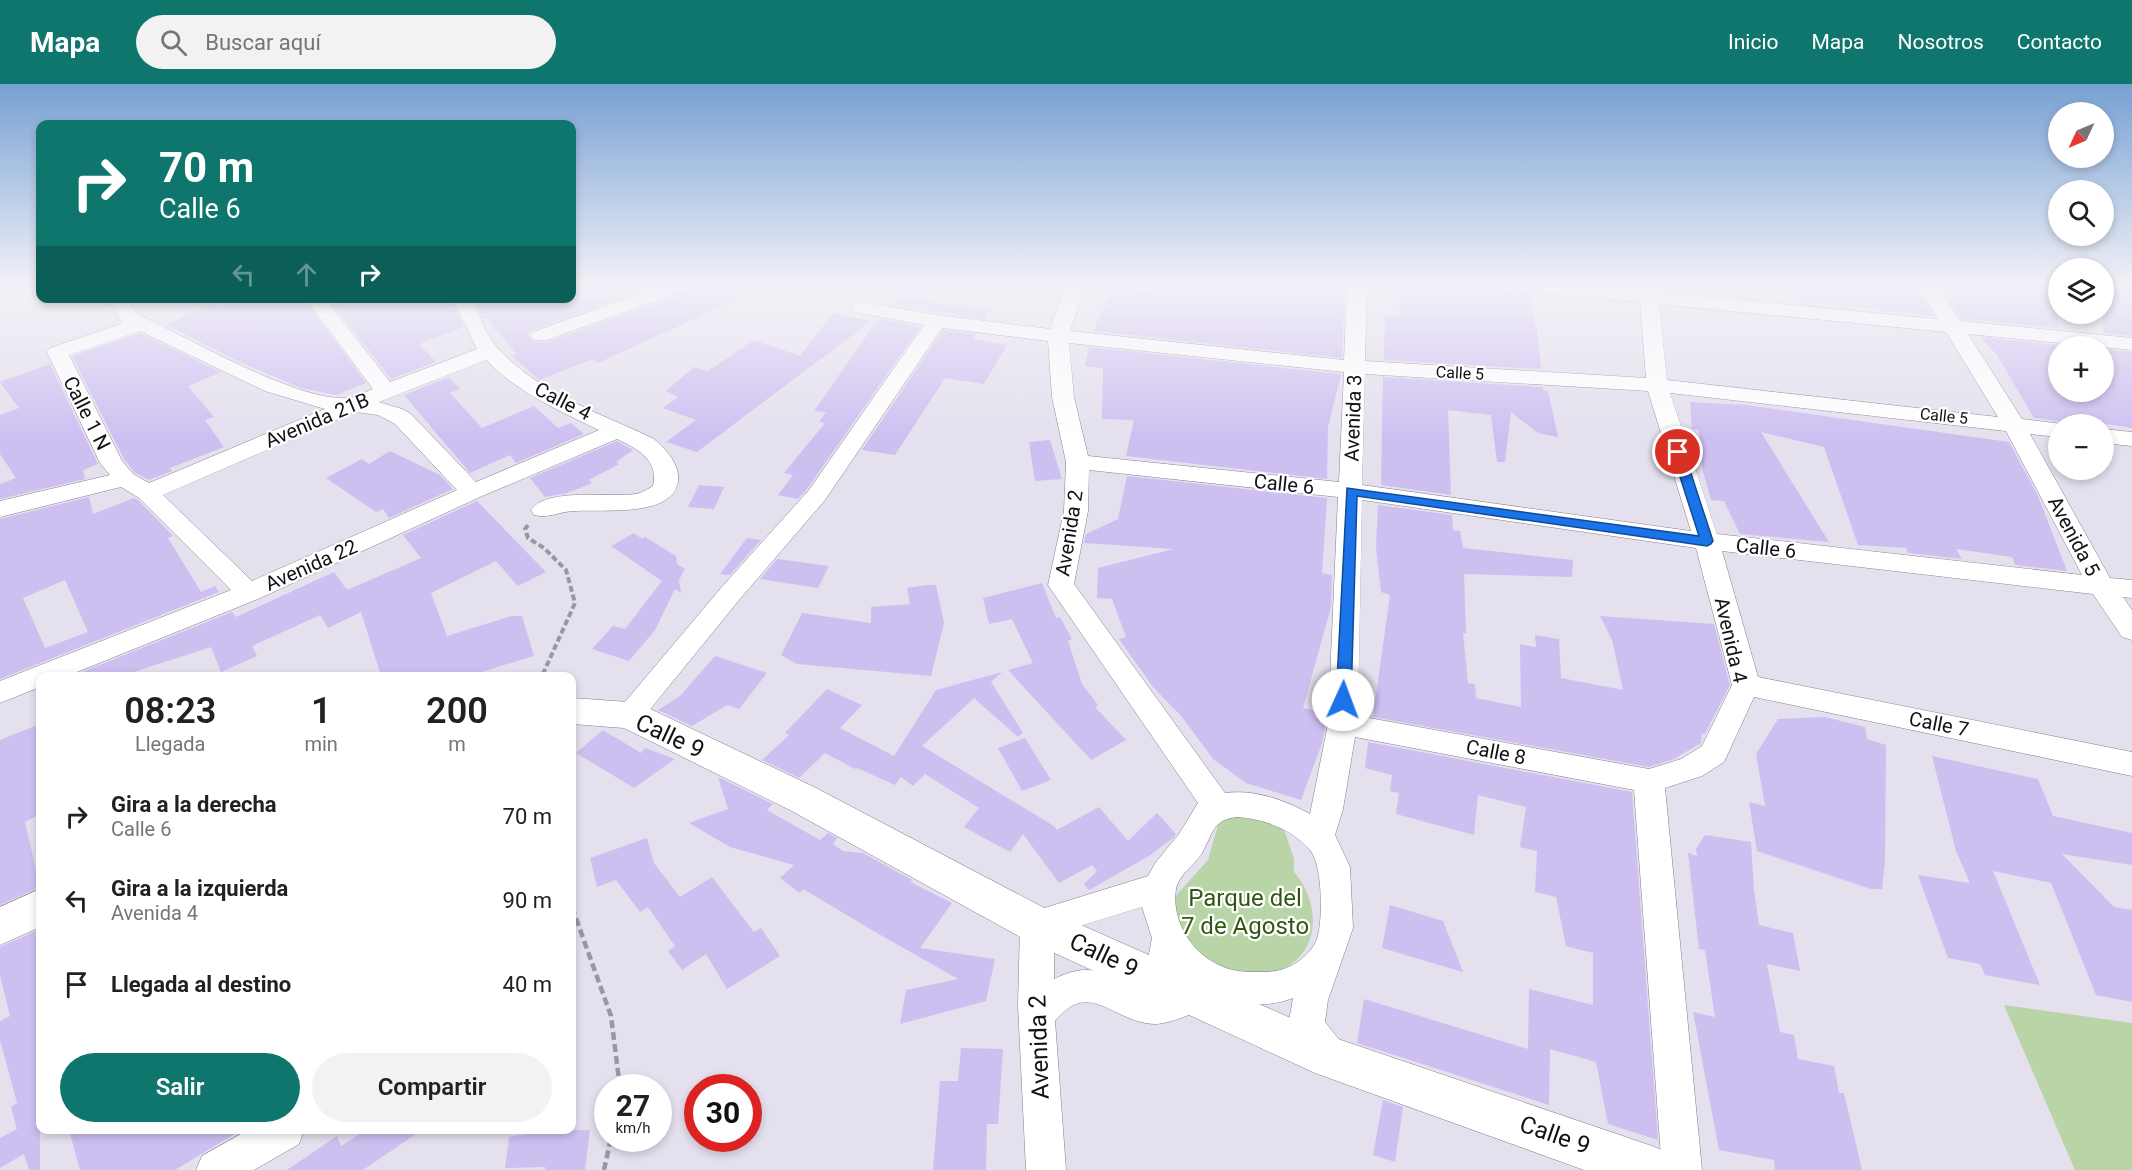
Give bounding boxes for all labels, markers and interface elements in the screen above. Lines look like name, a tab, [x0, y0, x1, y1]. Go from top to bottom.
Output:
search box	[136, 15, 556, 69]
text: Mapa	[30, 26, 100, 59]
icon: search	[157, 26, 190, 59]
text: Buscar aquí	[205, 30, 321, 55]
text: Inicio	[1728, 30, 1778, 54]
text: Mapa	[1811, 30, 1864, 54]
text: Nosotros	[1897, 30, 1984, 54]
text: Contacto	[2017, 30, 2102, 54]
north arrow	[2048, 102, 2114, 168]
map controls	[2048, 102, 2114, 480]
text: 70 m	[159, 143, 254, 192]
icon: right	[60, 144, 138, 222]
button: search	[2048, 180, 2114, 246]
text: Calle 6	[159, 193, 241, 225]
icon: left	[227, 258, 260, 291]
icon: ahead	[290, 258, 323, 291]
icon: right	[353, 258, 386, 291]
button: layers	[2048, 258, 2114, 324]
button: +	[2048, 336, 2114, 402]
street label: Calle 5	[1435, 362, 1485, 384]
street label: Calle 1 N	[58, 372, 116, 454]
street label: Avenida 3	[1339, 374, 1367, 462]
street label: Calle 4	[531, 377, 595, 425]
street label: Avenida 21B	[261, 387, 373, 453]
street label: Calle 5	[1919, 404, 1969, 428]
button: −	[2048, 414, 2114, 480]
pin	[1652, 426, 1703, 477]
icon: arrive	[1661, 435, 1694, 468]
street label: Calle 6	[1253, 469, 1315, 499]
street label: Avenida 2	[1050, 488, 1088, 578]
street label: Avenida 5	[2043, 492, 2105, 580]
street label: Calle 6	[1735, 533, 1797, 563]
street label: Avenida 22	[261, 534, 361, 596]
street label: Avenida 4	[1710, 595, 1752, 685]
position arrow	[1311, 668, 1375, 732]
text: 08:23	[124, 690, 216, 732]
text: 1	[311, 690, 331, 732]
text: 200	[426, 690, 488, 732]
street label: Calle 7	[1907, 706, 1971, 742]
street label: Calle 9	[631, 708, 709, 764]
text: Llegada	[135, 732, 205, 756]
text: min	[304, 732, 338, 756]
text: m	[448, 732, 466, 756]
street label: Calle 8	[1464, 734, 1528, 770]
text: Gira a la derecha	[111, 792, 277, 817]
icon: right	[60, 800, 93, 833]
text: 70 m	[503, 804, 552, 829]
text: Calle 6	[111, 817, 171, 841]
text: Gira a la izquierda	[111, 876, 288, 901]
icon: left	[60, 884, 93, 917]
park label: Parque del 7 de Agosto	[1181, 884, 1309, 940]
text: 90 m	[503, 888, 552, 913]
text: Avenida 4	[111, 901, 198, 925]
street label: Calle 9	[1065, 927, 1143, 983]
icon: arrive	[60, 968, 93, 1001]
text: Llegada al destino	[111, 972, 291, 997]
text: 40 m	[503, 972, 552, 997]
street label: Avenida 2	[1023, 994, 1055, 1100]
button: Salir	[60, 1053, 300, 1122]
button: Compartir	[312, 1053, 552, 1122]
speed limit sign: 30	[684, 1074, 762, 1152]
text: 27	[616, 1088, 650, 1123]
street label: Calle 9	[1516, 1110, 1594, 1160]
text: km/h	[615, 1119, 651, 1137]

